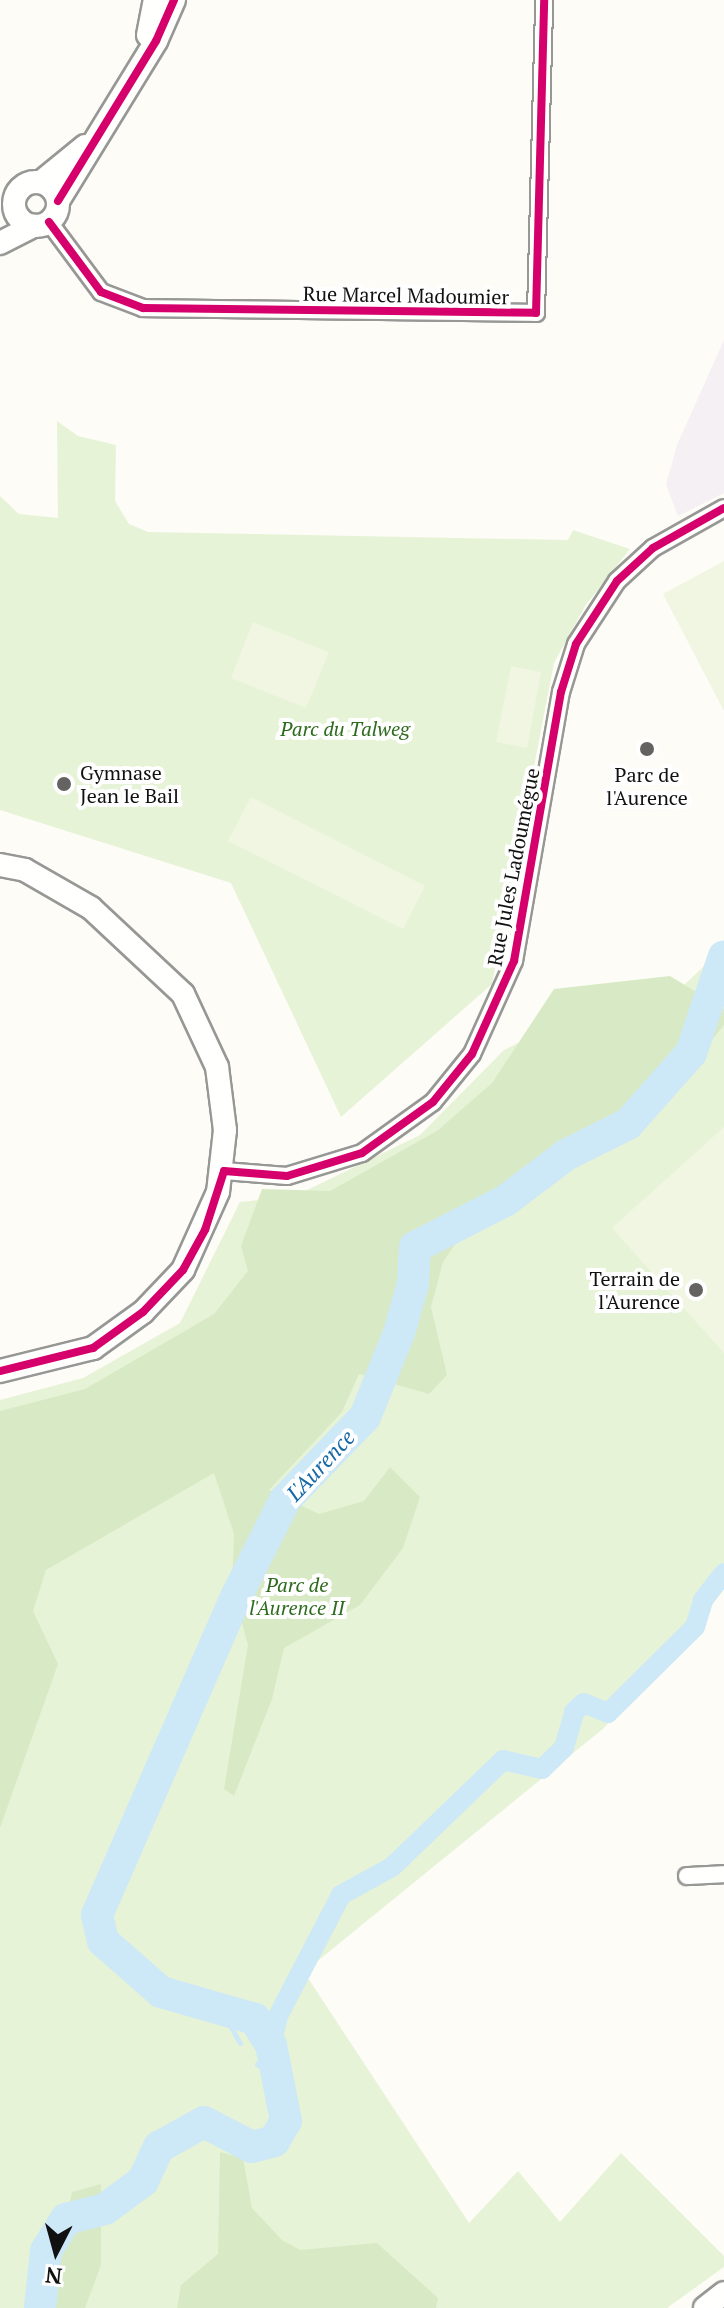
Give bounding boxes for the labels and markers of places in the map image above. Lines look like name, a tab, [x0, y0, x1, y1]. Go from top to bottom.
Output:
marker: Parc de l'Aurence	[638, 740, 656, 758]
place label: Gymnase Jean le Bail	[80, 760, 179, 807]
place label: Parc de l'Aurence	[606, 762, 688, 809]
marker: Gymnase Jean le Bail	[55, 775, 73, 793]
place label: Terrain de l'Aurence	[589, 1266, 680, 1313]
marker: Terrain de l'Aurence	[687, 1281, 705, 1299]

